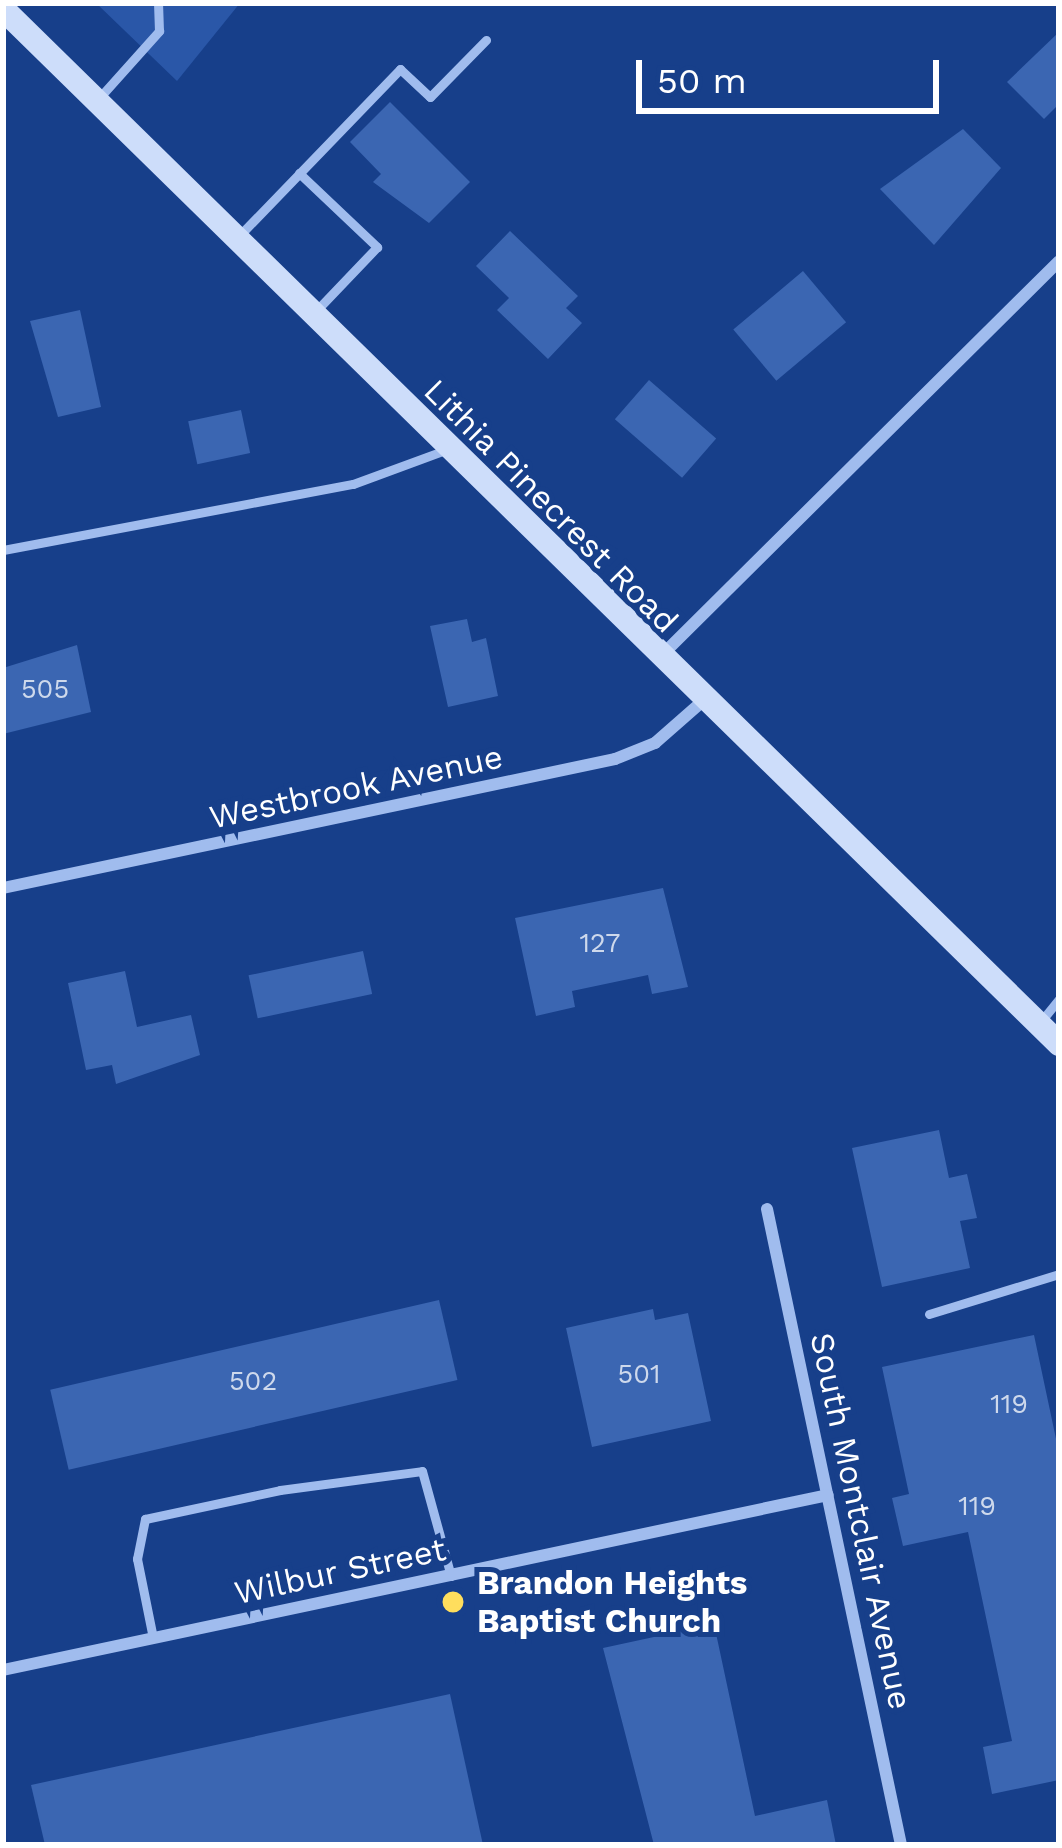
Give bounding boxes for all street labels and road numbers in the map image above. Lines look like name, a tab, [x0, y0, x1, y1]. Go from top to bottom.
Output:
street label: Lithia Pinecrest Road	[416, 371, 686, 641]
street label: Westbrook Avenue	[205, 736, 507, 838]
street label: South Montclair Avenue	[802, 1328, 920, 1714]
street label: Wilbur Street	[230, 1529, 450, 1613]

